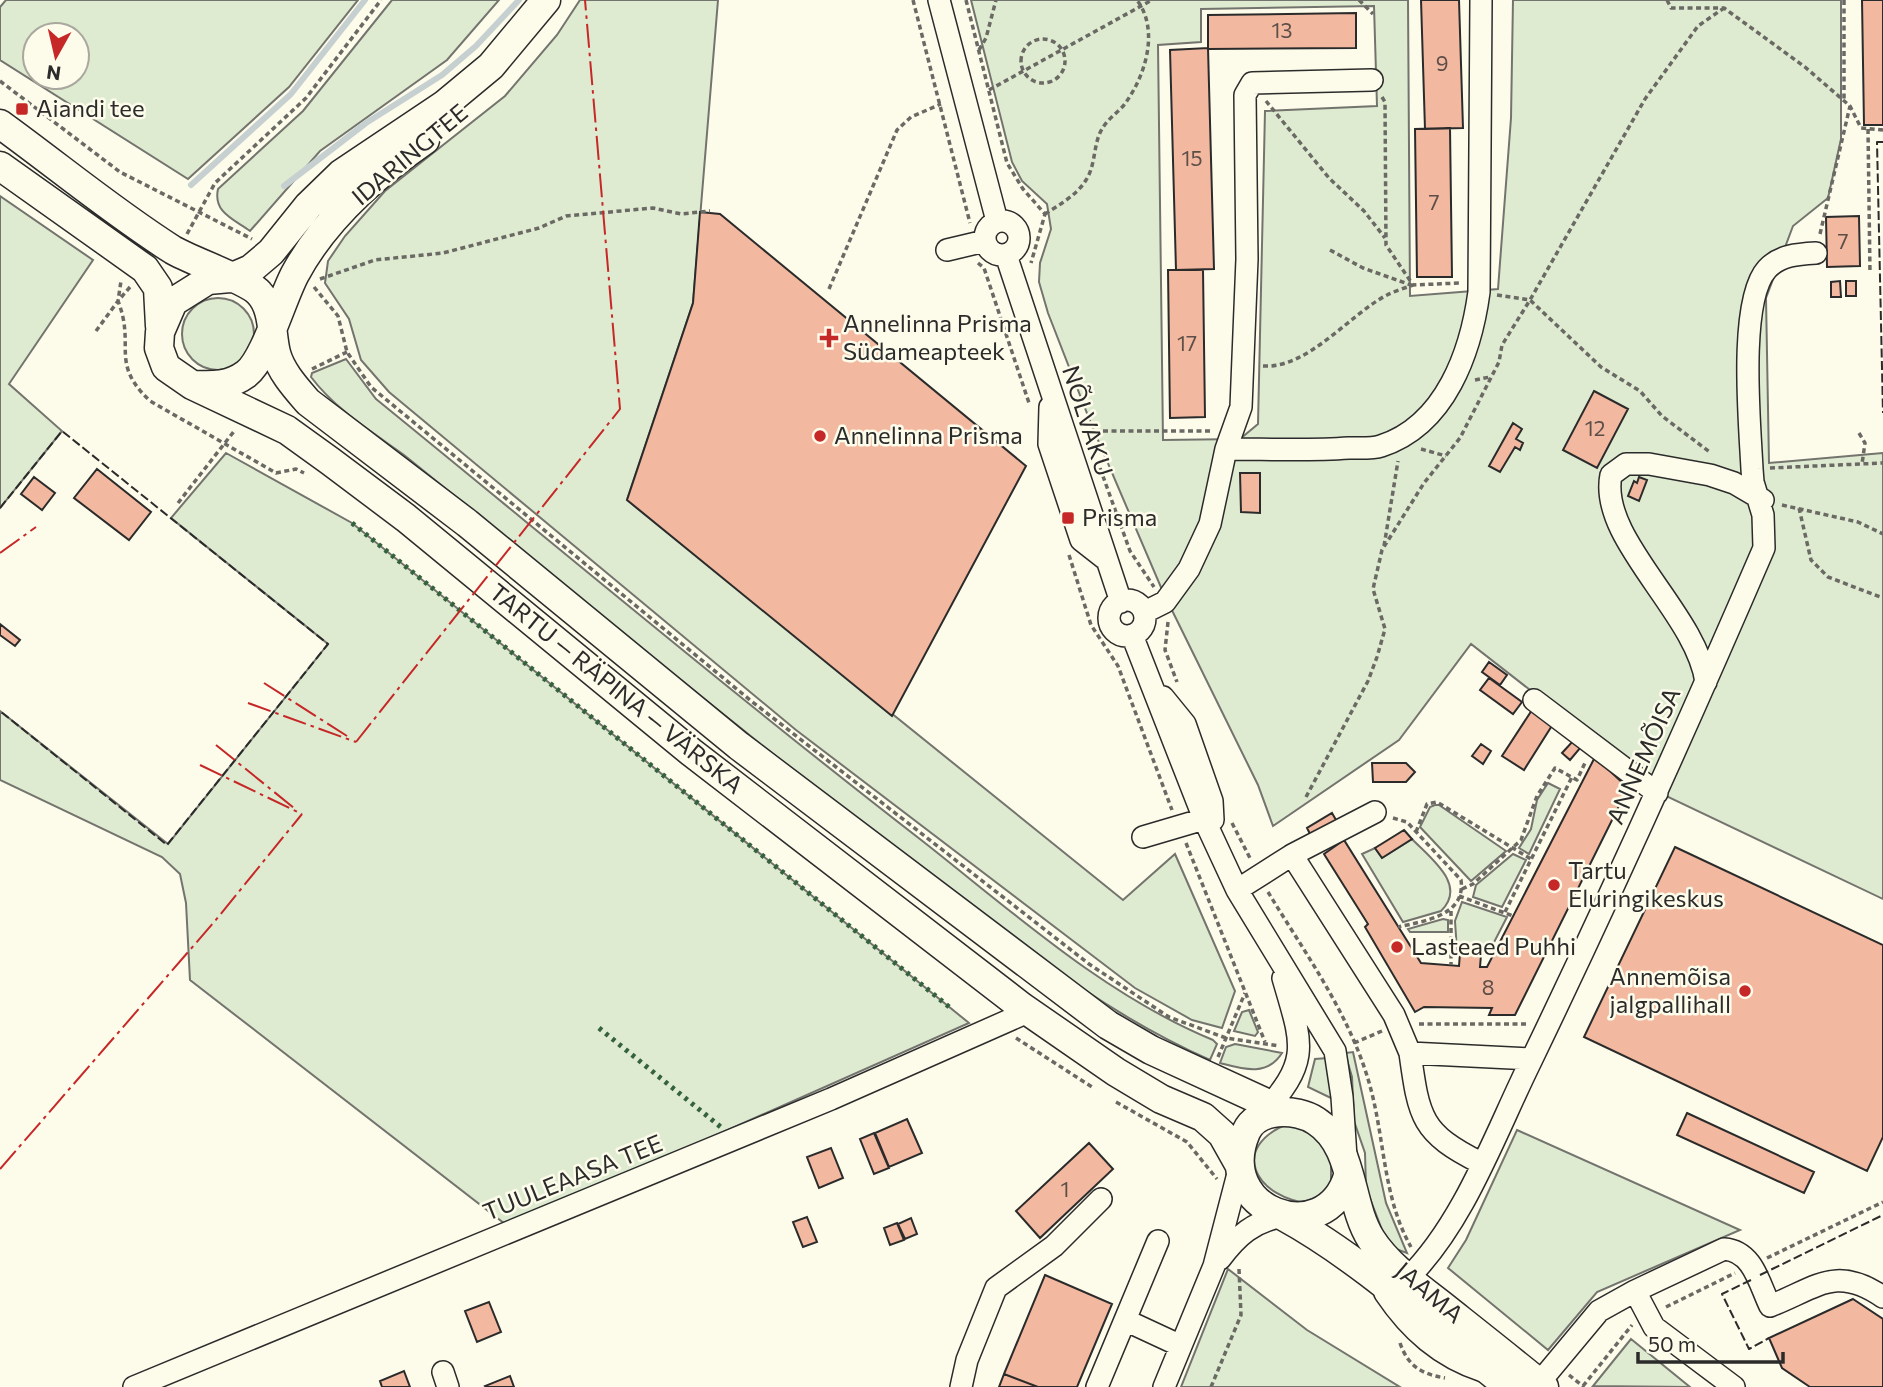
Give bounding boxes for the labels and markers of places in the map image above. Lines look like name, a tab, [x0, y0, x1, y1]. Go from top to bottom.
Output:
place label: Aiandi tee	[36, 93, 145, 122]
marker: Aiandi tee	[14, 101, 30, 117]
place label: Annelinna Prisma Südameapteek	[843, 308, 1032, 365]
marker: Annelinna Prisma Südameapteek	[821, 330, 837, 346]
place label: Annelinna Prisma	[834, 420, 1023, 449]
marker: Annelinna Prisma	[812, 428, 828, 444]
place label: Prisma	[1082, 502, 1157, 531]
marker: Prisma	[1060, 510, 1076, 526]
place label: Tartu Eluringikeskus	[1568, 855, 1724, 912]
marker: Tartu Eluringikeskus	[1546, 877, 1562, 893]
place label: Lasteaed Puhhi	[1411, 931, 1576, 960]
marker: Lasteaed Puhhi	[1389, 939, 1405, 955]
place label: Annemõisa jalgpallihall	[1609, 961, 1731, 1018]
marker: Annemõisa jalgpallihall	[1737, 983, 1753, 999]

